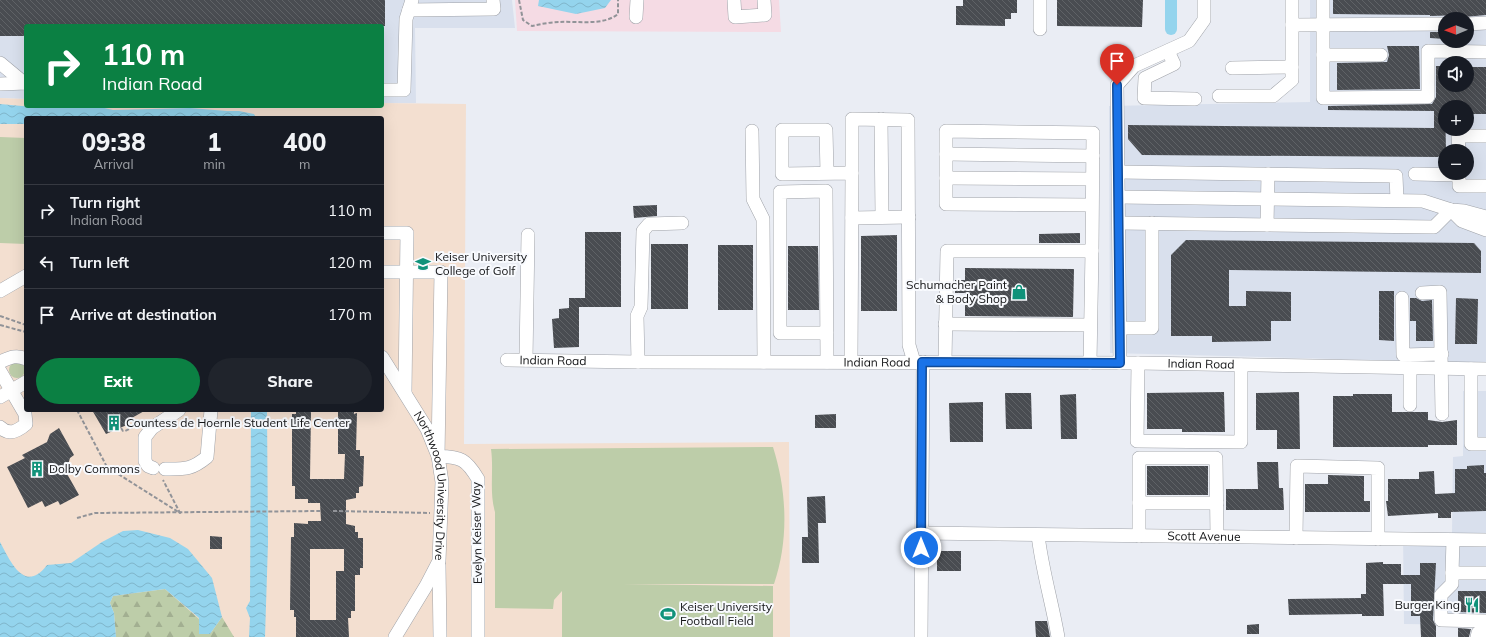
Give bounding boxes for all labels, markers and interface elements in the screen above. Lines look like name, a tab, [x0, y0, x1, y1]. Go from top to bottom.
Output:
north arrow	[1438, 12, 1474, 48]
map controls	[1438, 12, 1474, 180]
text: 110 m	[102, 37, 185, 72]
icon: right	[36, 40, 88, 92]
pin	[1100, 44, 1134, 85]
icon: arrive	[1106, 50, 1128, 72]
button: sound	[1438, 56, 1474, 92]
text: Indian Road	[102, 72, 202, 95]
button: +	[1438, 100, 1474, 136]
text: 09:38	[82, 127, 146, 157]
text: 1	[207, 127, 222, 157]
text: 400	[283, 127, 326, 157]
button: −	[1438, 144, 1474, 180]
text: Arrival	[94, 156, 134, 172]
text: min	[203, 156, 225, 172]
text: m	[299, 156, 310, 172]
text: Turn right	[70, 193, 140, 212]
icon: right	[36, 200, 58, 222]
text: 110 m	[328, 201, 372, 220]
text: Indian Road	[70, 212, 143, 228]
place label: Keiser University College of Golf	[435, 249, 528, 278]
icon: left	[36, 252, 58, 274]
text: Turn left	[70, 253, 129, 272]
text: 120 m	[328, 253, 372, 272]
school or university icon: Keiser University College of Golf	[414, 255, 432, 273]
place label: Schumacher Paint & Body Shop	[906, 277, 1007, 306]
shop icon: Schumacher Paint & Body Shop	[1010, 283, 1028, 301]
icon: arrive	[36, 304, 58, 326]
text: Arrive at destination	[70, 305, 217, 324]
text: 170 m	[328, 305, 372, 324]
street label: Indian Road	[519, 352, 587, 368]
street label: Indian Road	[843, 354, 911, 370]
street label: Indian Road	[1167, 356, 1235, 372]
button: Exit	[36, 358, 200, 404]
button: Share	[208, 358, 372, 404]
street label: Northwood University Drive	[411, 408, 450, 561]
building icon: Countess de Hoernle Student Life Center	[105, 414, 123, 432]
place label: Countess de Hoernle Student Life Center	[126, 415, 350, 430]
building icon: Dolby Commons	[28, 460, 46, 478]
place label: Dolby Commons	[49, 461, 140, 476]
street label: Evelyn Keiser Way	[468, 481, 485, 584]
position arrow	[900, 527, 942, 569]
street label: Scott Avenue	[1167, 528, 1241, 544]
restaurant icon: Burger King	[1463, 596, 1481, 614]
place label: Burger King	[1395, 597, 1460, 612]
place label: Keiser University Football Field	[680, 599, 773, 628]
sports icon: Keiser University Football Field	[659, 605, 677, 623]

